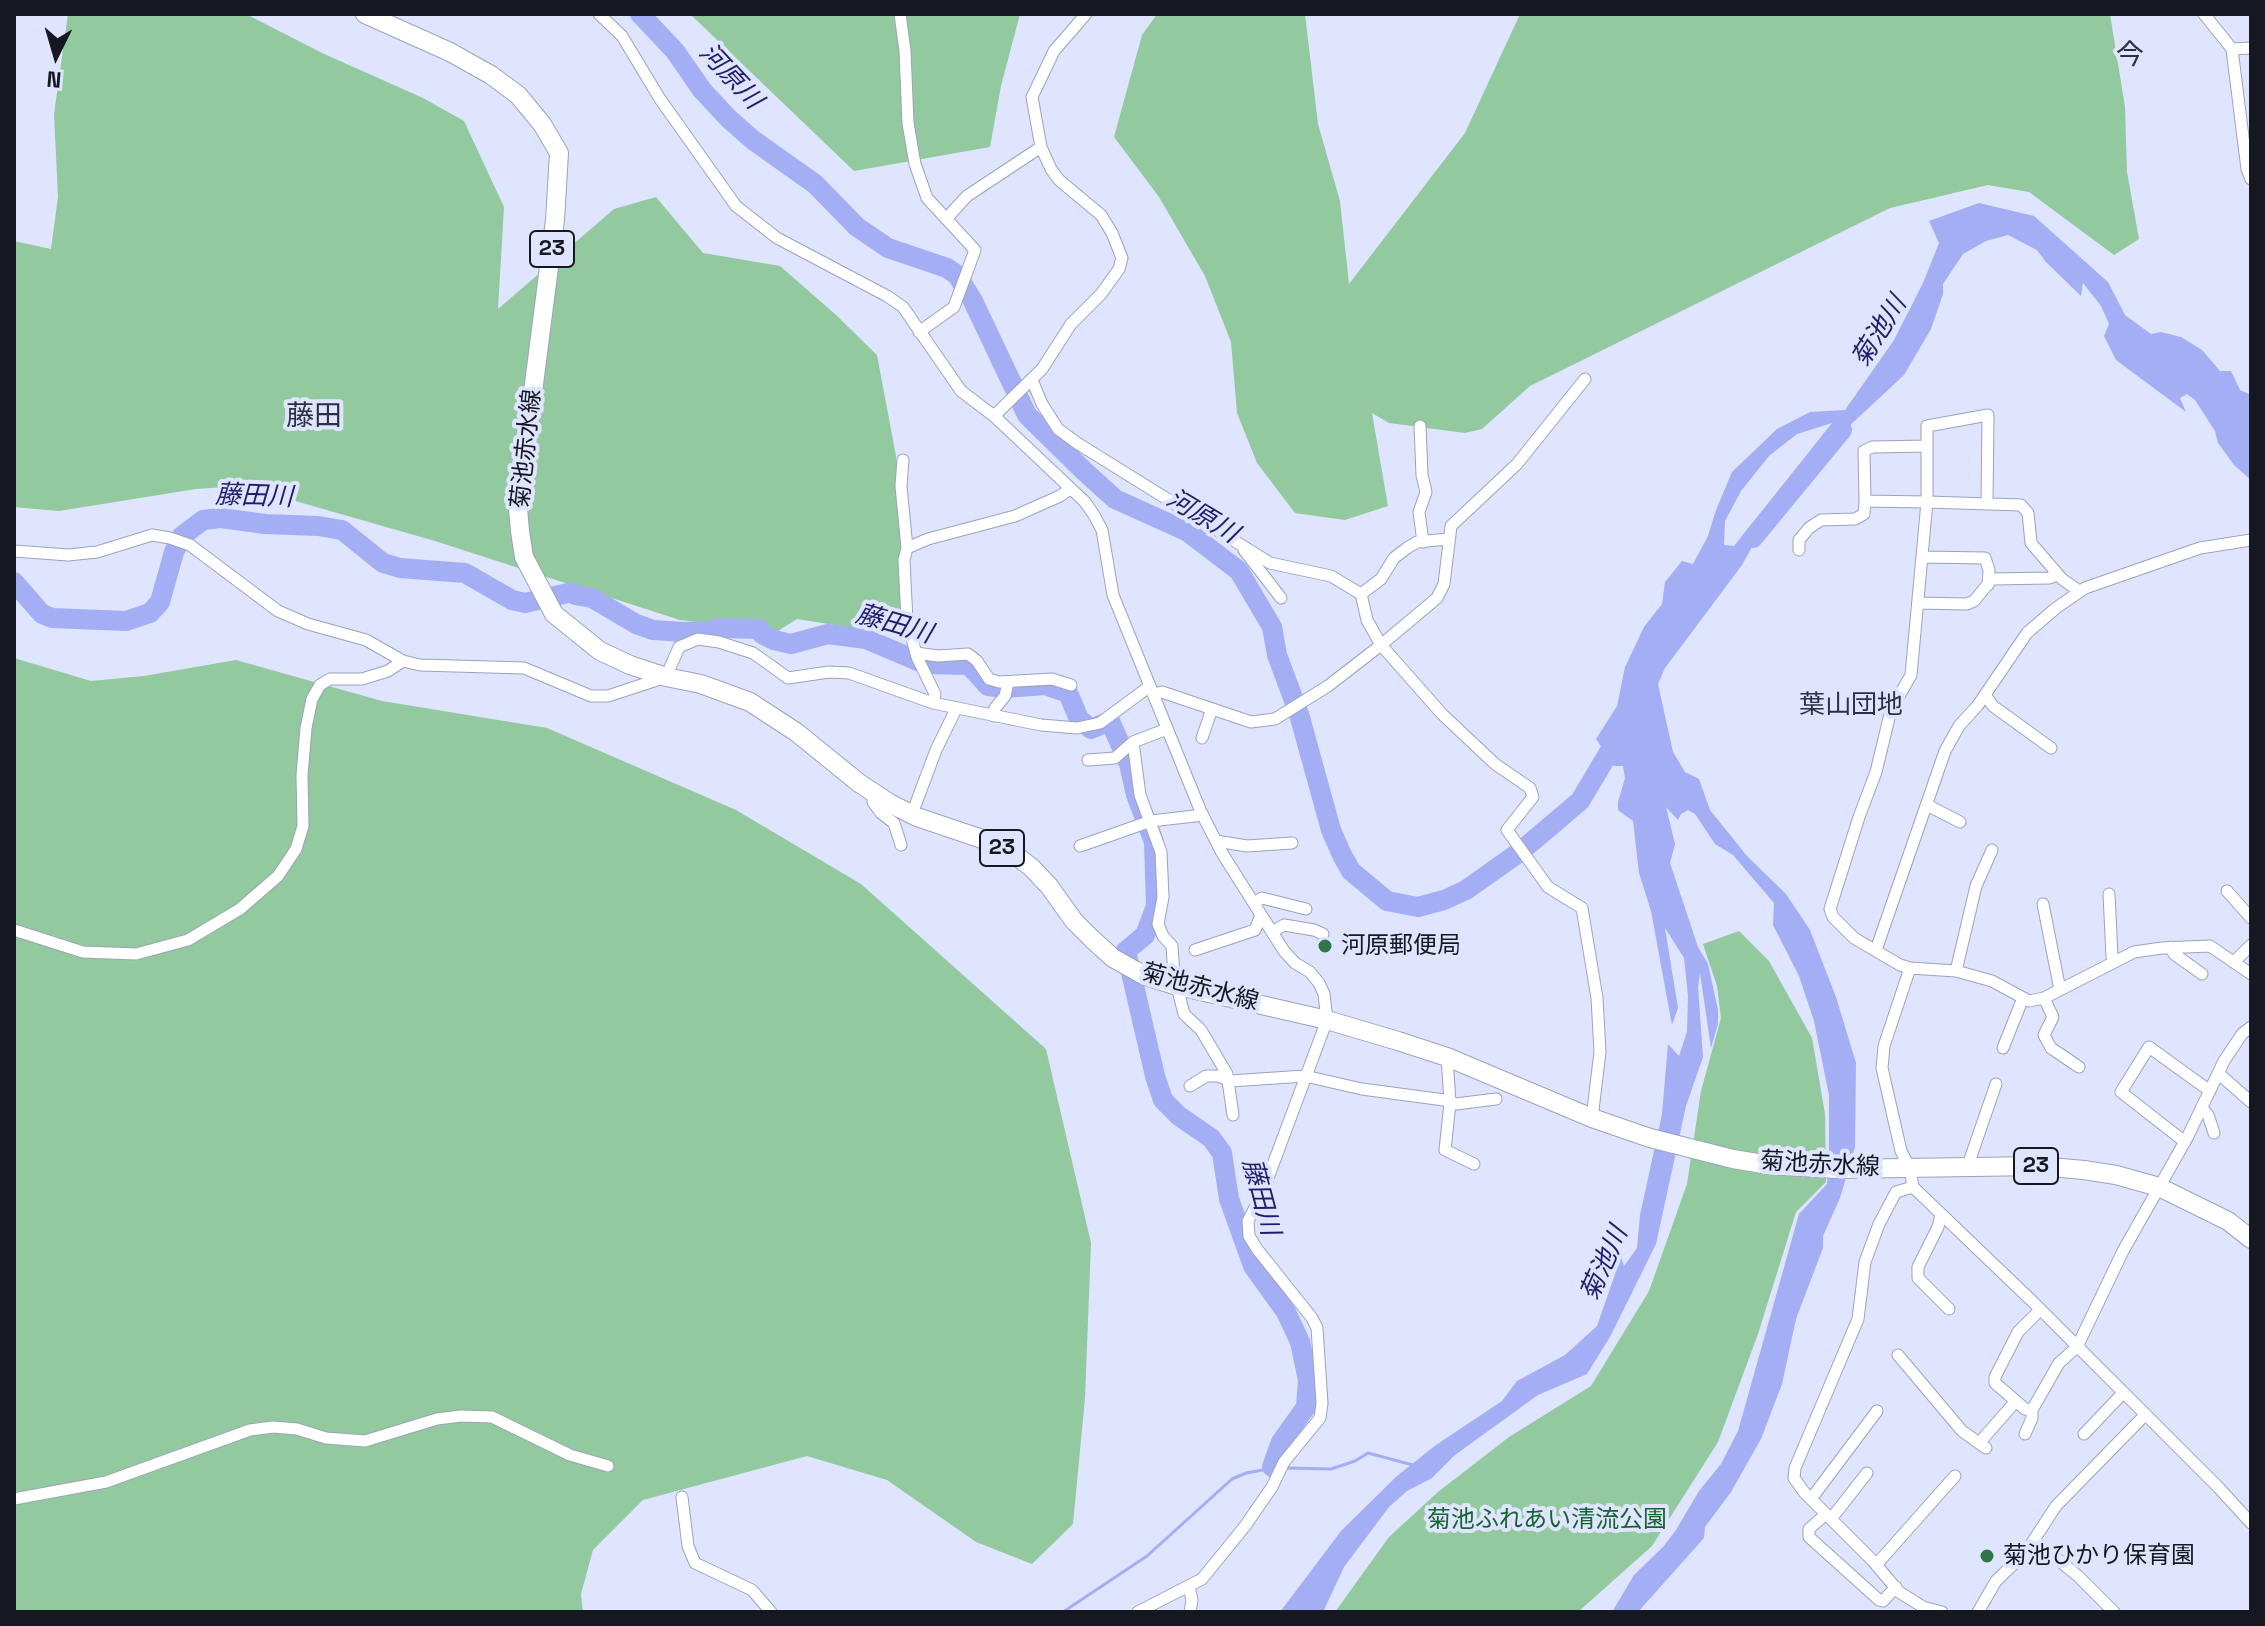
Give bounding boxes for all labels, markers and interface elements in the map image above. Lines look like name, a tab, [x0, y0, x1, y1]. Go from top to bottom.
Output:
north arrow	[16, 16, 96, 96]
water label: 河原川	[692, 38, 768, 116]
district label: 今	[2116, 39, 2144, 73]
text: N	[45, 65, 62, 94]
road number: 23	[530, 231, 574, 267]
water label: 菊池川	[1846, 291, 1914, 373]
street label: 菊池赤水線	[506, 388, 548, 510]
district label: 藤田	[286, 400, 342, 434]
water label: 藤田川	[214, 480, 294, 514]
water label: 河原川	[1161, 484, 1243, 550]
water label: 藤田川	[852, 599, 936, 651]
district label: 葉山団地	[1799, 690, 1903, 722]
road number: 23	[980, 830, 1024, 866]
place label: 河原郵便局	[1341, 932, 1461, 960]
marker: 河原郵便局	[1316, 937, 1334, 955]
street label: 菊池赤水線	[1138, 959, 1262, 1017]
street label: 菊池赤水線	[1759, 1147, 1881, 1183]
road number: 23	[2014, 1148, 2058, 1184]
water label: 藤田川	[1235, 1155, 1285, 1239]
water label: 菊池川	[1575, 1222, 1635, 1306]
park label: 菊池ふれあい清流公園	[1427, 1506, 1667, 1534]
place label: 菊池ひかり保育園	[2003, 1542, 2195, 1570]
marker: 菊池ひかり保育園	[1978, 1547, 1996, 1565]

